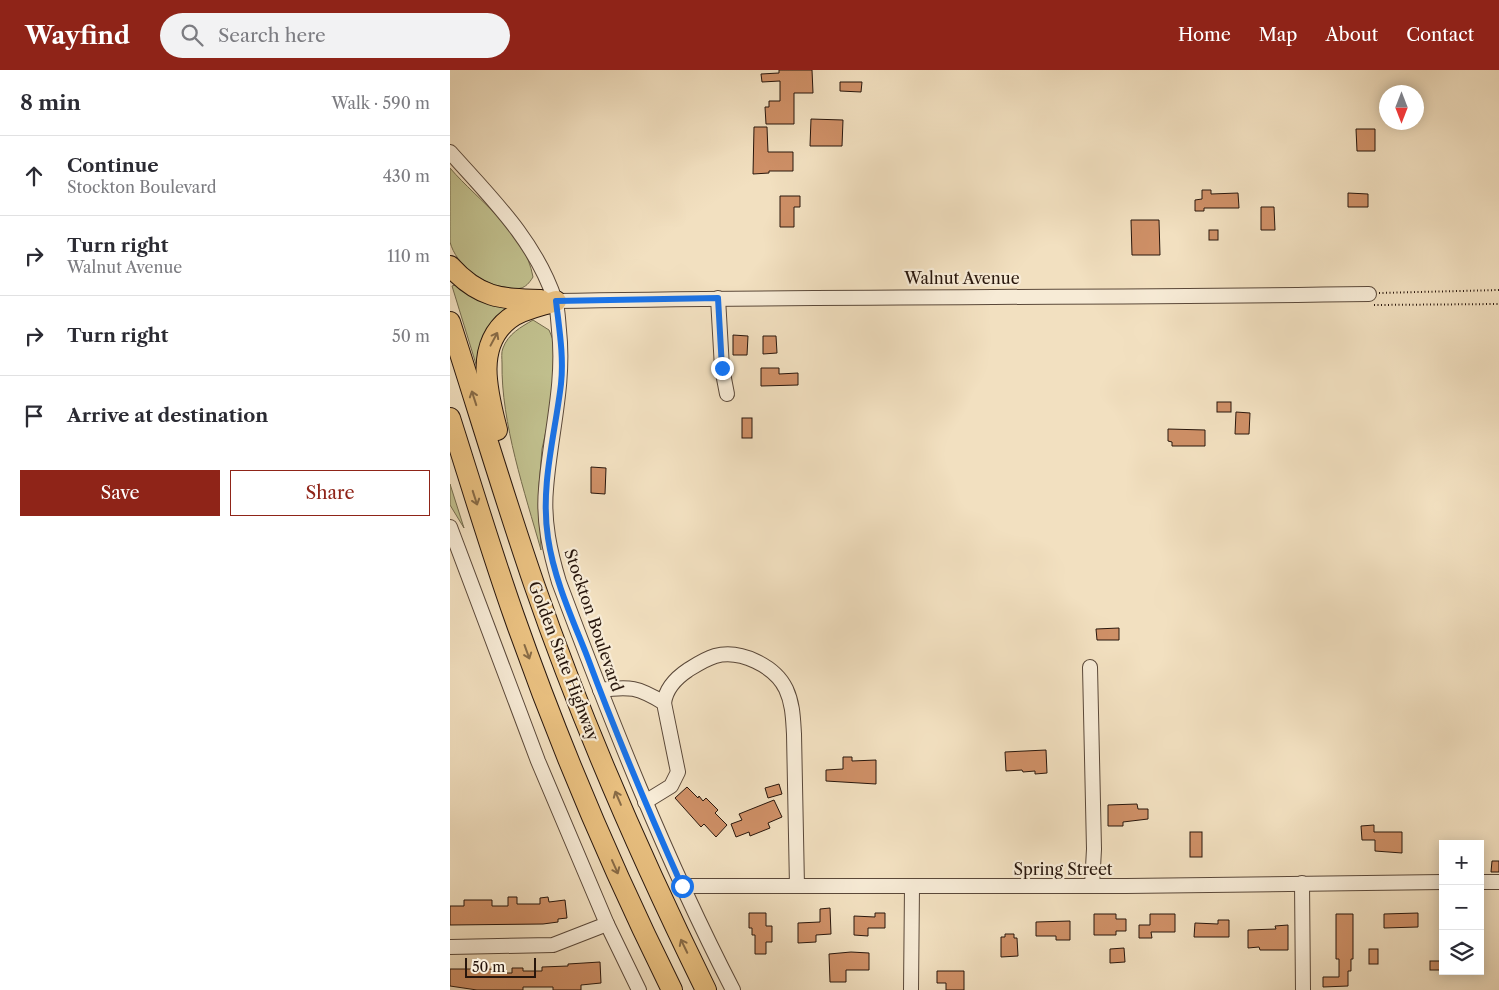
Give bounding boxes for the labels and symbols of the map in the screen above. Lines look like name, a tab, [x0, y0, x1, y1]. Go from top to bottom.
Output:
north arrow	[1379, 85, 1424, 130]
street label: Walnut Avenue	[903, 268, 1020, 288]
one-way arrow	[489, 331, 499, 346]
route end	[711, 357, 734, 380]
one-way arrow	[469, 391, 479, 407]
one-way arrow	[471, 489, 481, 505]
street label: Stockton Boulevard	[560, 546, 628, 694]
street label: Golden State Highway	[524, 578, 604, 745]
one-way arrow	[523, 644, 532, 659]
one-way arrow	[612, 791, 622, 806]
one-way arrow	[610, 859, 620, 874]
street label: Spring Street	[1013, 859, 1113, 879]
route start	[671, 875, 694, 898]
one-way arrow	[679, 939, 688, 954]
scale bar	[465, 955, 536, 978]

